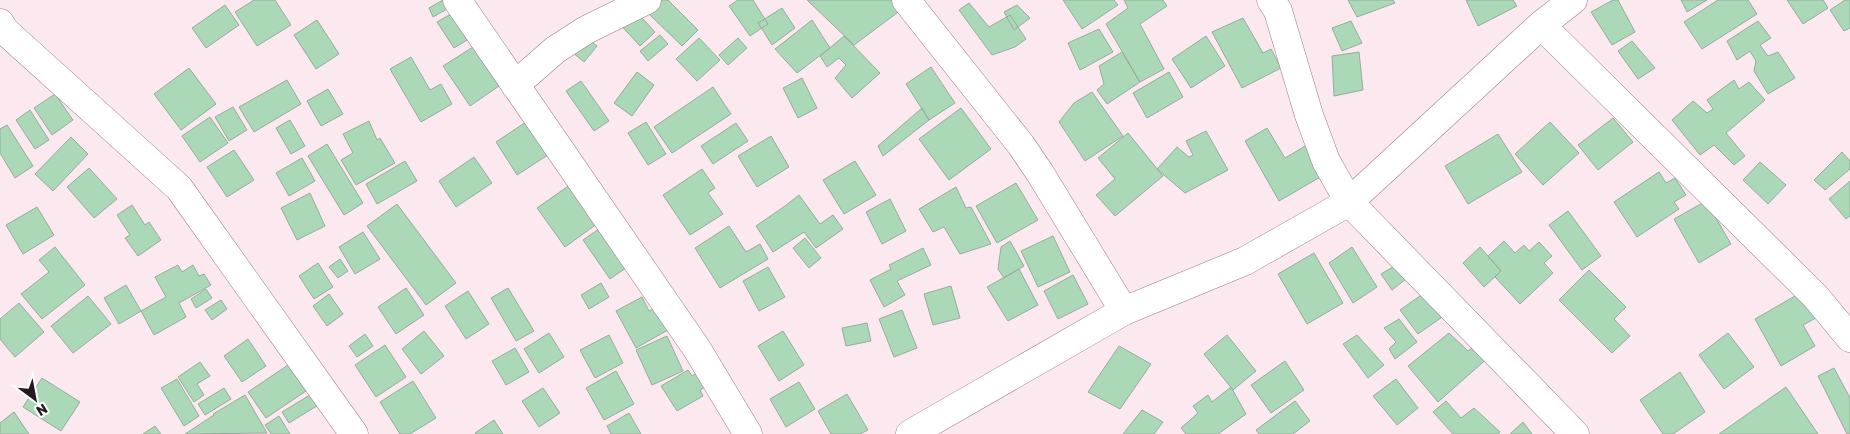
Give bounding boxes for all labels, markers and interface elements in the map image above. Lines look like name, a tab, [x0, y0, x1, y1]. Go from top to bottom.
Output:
north arrow	[10, 374, 60, 424]
text: N	[33, 400, 50, 419]

